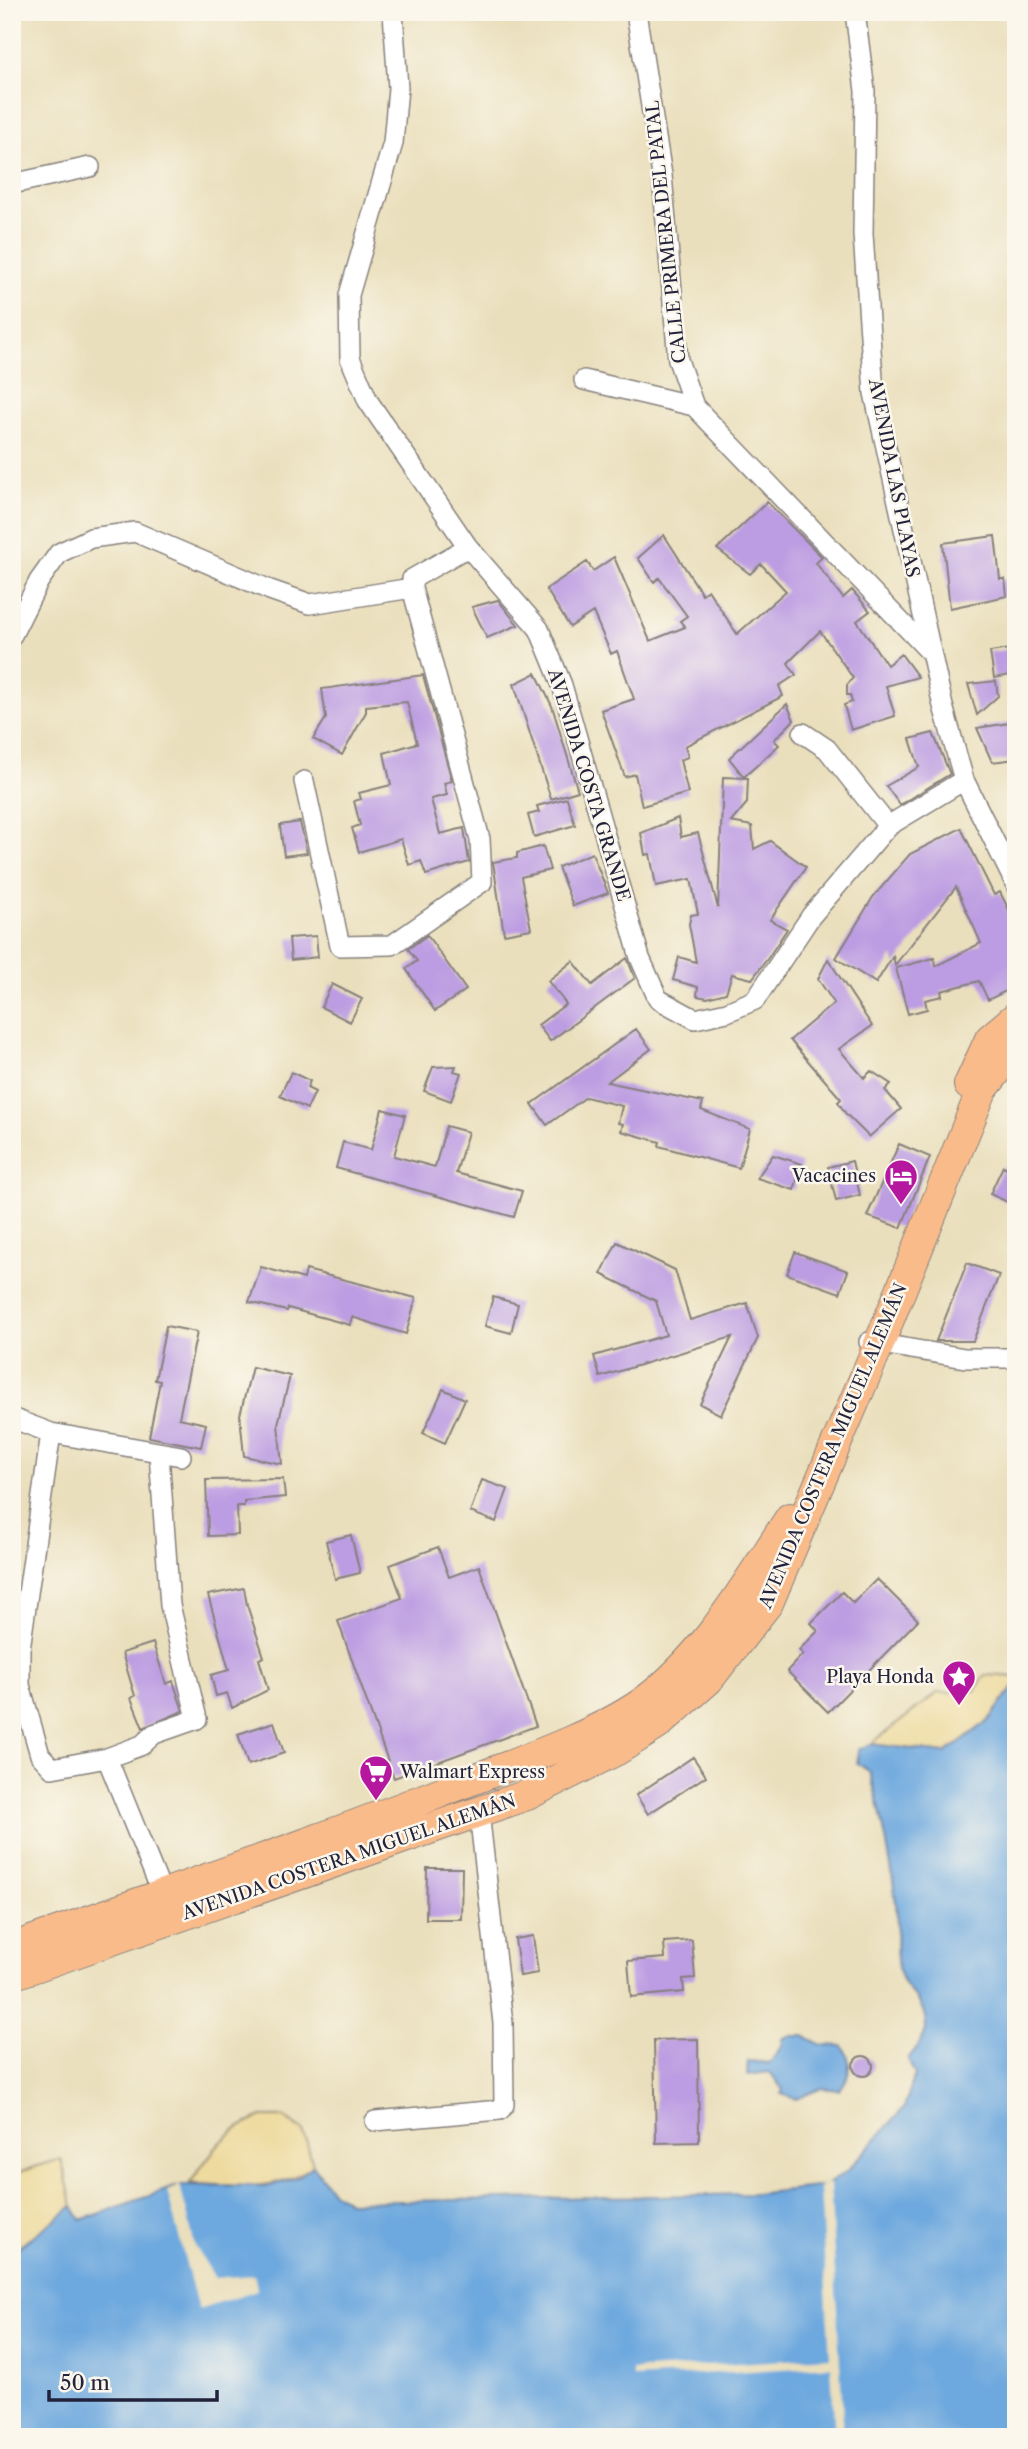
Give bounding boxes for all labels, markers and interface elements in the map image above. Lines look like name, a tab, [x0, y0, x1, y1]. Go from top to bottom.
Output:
street label: CALLE PRIMERA DEL PATAL	[641, 99, 691, 364]
street label: AVENIDA LAS PLAYAS	[864, 376, 924, 579]
street label: AVENIDA COSTA GRANDE	[543, 665, 635, 904]
hotel icon: Vacacines	[882, 1157, 920, 1206]
place label: Vacacines	[791, 1165, 876, 1187]
street label: AVENIDA COSTERA MIGUEL ALEMÁN	[753, 1279, 912, 1613]
place icon: Playa Honda	[940, 1658, 978, 1707]
place label: Playa Honda	[826, 1666, 934, 1688]
supermarket icon: Walmart Express	[357, 1753, 395, 1802]
place label: Walmart Express	[399, 1761, 545, 1783]
street label: AVENIDA COSTERA MIGUEL ALEMÁN	[178, 1788, 519, 1925]
scale bar	[49, 2358, 217, 2402]
text: 50 m	[60, 2370, 110, 2395]

